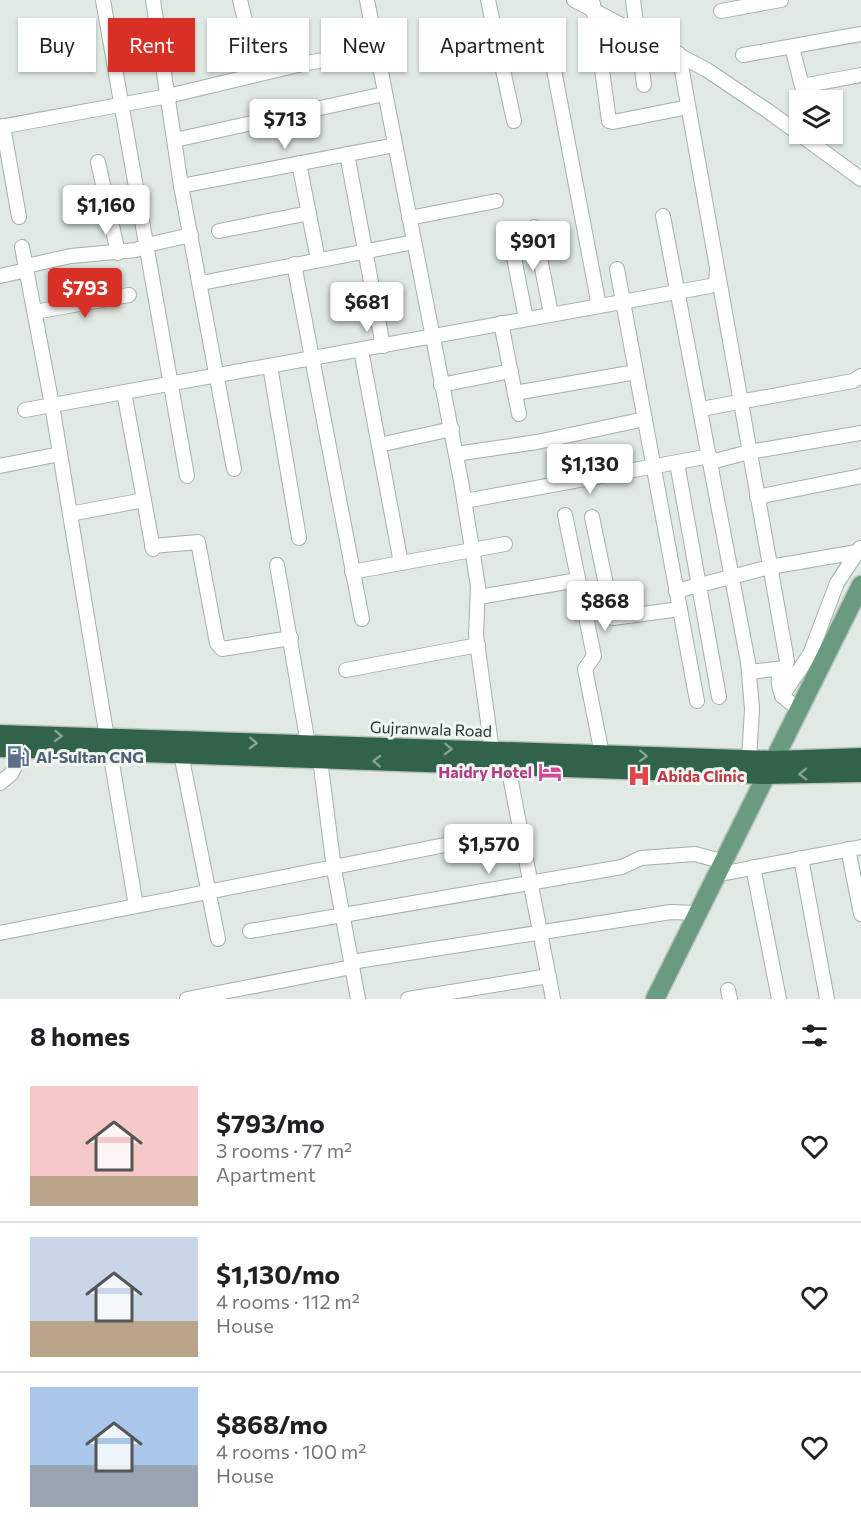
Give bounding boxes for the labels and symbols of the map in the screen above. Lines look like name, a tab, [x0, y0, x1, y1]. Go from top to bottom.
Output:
pin: $713	[249, 99, 321, 150]
pin: $1,160	[57, 185, 155, 236]
pin: $901	[497, 221, 569, 272]
pin: $793	[49, 268, 121, 319]
pin: $681	[331, 282, 403, 333]
pin: $1,130	[541, 444, 639, 495]
pin: $868	[569, 581, 641, 632]
street label: Gujranwala Road	[370, 717, 492, 740]
one-way arrow	[54, 730, 63, 742]
one-way arrow	[249, 736, 258, 749]
one-way arrow	[444, 743, 453, 755]
fuel station icon: Al-Sultan CNG	[5, 744, 31, 770]
place label: Al-Sultan CNG	[36, 747, 144, 766]
one-way arrow	[639, 749, 648, 762]
one-way arrow	[372, 754, 381, 767]
hotel icon: Haidry Hotel	[537, 759, 563, 785]
place label: Haidry Hotel	[438, 762, 532, 781]
hospital icon: Abida Clinic	[626, 763, 652, 789]
place label: Abida Clinic	[657, 766, 745, 785]
one-way arrow	[798, 768, 807, 781]
pin: $1,570	[440, 824, 538, 875]

